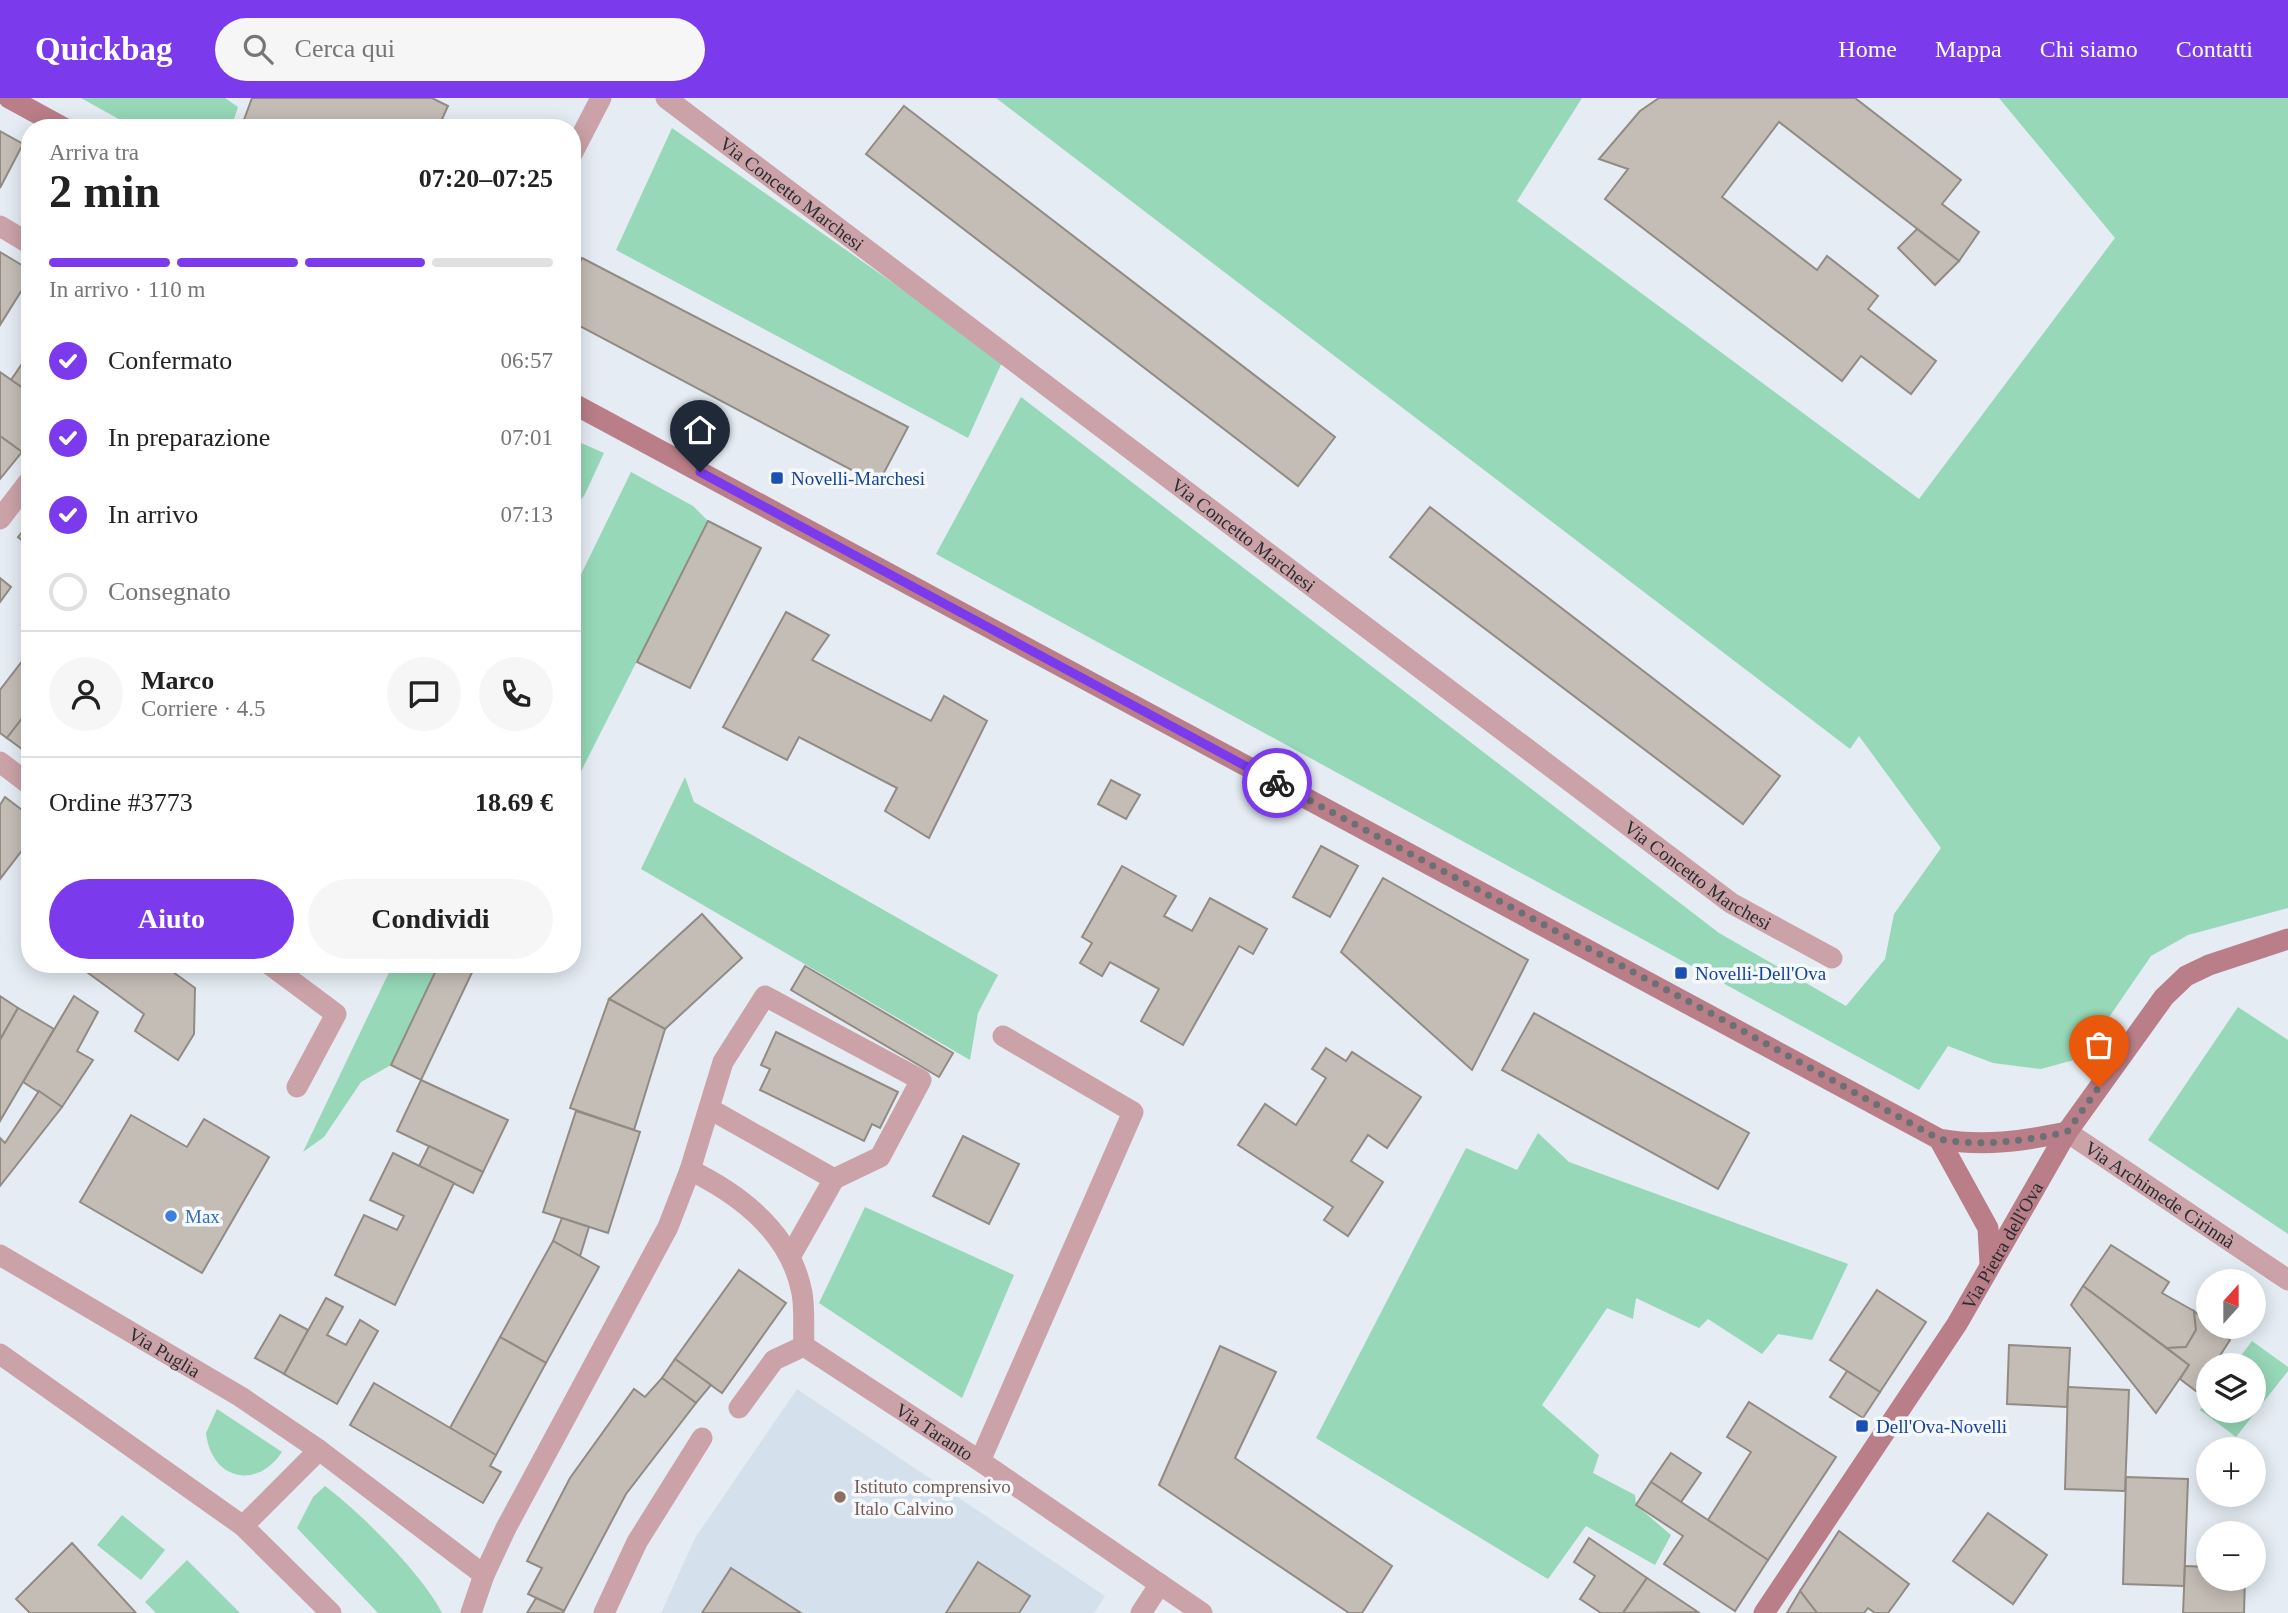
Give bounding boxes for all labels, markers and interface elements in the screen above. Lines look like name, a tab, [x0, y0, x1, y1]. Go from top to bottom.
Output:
search box	[215, 18, 705, 81]
icon: search	[239, 30, 277, 68]
text: Quickbag	[35, 31, 173, 67]
text: Cerca qui	[295, 34, 395, 63]
text: Home	[1838, 36, 1897, 62]
text: Mappa	[1935, 36, 2002, 62]
text: Chi siamo	[2040, 36, 2138, 62]
text: Contatti	[2176, 36, 2253, 62]
street label: Via Concetto Marchesi	[716, 132, 868, 254]
text: Arriva tra	[49, 140, 139, 165]
text: 07:20–07:25	[419, 164, 553, 193]
text: 2 min	[49, 166, 160, 217]
text: In arrivo · 110 m	[49, 277, 205, 302]
icon: check	[49, 342, 87, 380]
text: Confermato	[108, 346, 232, 375]
text: 06:57	[501, 348, 553, 373]
pin	[670, 400, 730, 472]
icon: home	[681, 411, 719, 449]
icon: check	[49, 419, 87, 457]
text: In preparazione	[108, 423, 270, 452]
text: 07:01	[501, 425, 553, 450]
place label: Novelli-Marchesi	[791, 468, 925, 489]
marker: Novelli-Marchesi	[769, 470, 785, 486]
street label: Via Concetto Marchesi	[1167, 473, 1320, 596]
icon: check	[49, 496, 87, 534]
text: In arrivo	[108, 500, 198, 529]
text: 07:13	[501, 502, 553, 527]
text: Consegnato	[108, 577, 231, 606]
button: person	[49, 657, 123, 731]
button: chat	[387, 657, 461, 731]
button: phone	[479, 657, 553, 731]
text: Marco	[141, 666, 214, 695]
text: Corriere · 4.5	[141, 696, 266, 721]
courier	[1242, 748, 1312, 818]
icon: bike	[1258, 764, 1296, 802]
text: Ordine #3773	[49, 788, 193, 817]
text: 18.69 €	[475, 788, 553, 817]
street label: Via Concetto Marchesi	[1620, 816, 1775, 934]
button: Aiuto	[49, 879, 294, 959]
button: Condividi	[308, 879, 553, 959]
place label: Novelli-Dell'Ova	[1695, 963, 1827, 984]
marker: Novelli-Dell'Ova	[1673, 965, 1689, 981]
pin	[2069, 1015, 2129, 1087]
icon: bag	[2080, 1026, 2118, 1064]
street label: Via Archimede Cirinnà	[2081, 1137, 2240, 1252]
street label: Via Pietra dell'Ova	[1957, 1177, 2047, 1313]
place label: Max	[185, 1206, 220, 1227]
marker: Max	[163, 1208, 179, 1224]
north arrow	[2196, 1269, 2266, 1339]
map controls	[2196, 1269, 2266, 1591]
street label: Via Puglia	[125, 1323, 205, 1382]
button: layers	[2196, 1353, 2266, 1423]
street label: Via Taranto	[892, 1398, 977, 1464]
place label: Dell'Ova-Novelli	[1876, 1416, 2007, 1437]
marker: Dell'Ova-Novelli	[1854, 1418, 1870, 1434]
button: +	[2196, 1437, 2266, 1507]
place label: Istituto comprensivo Italo Calvino	[854, 1476, 1011, 1519]
marker: Istituto comprensivo Italo Calvino	[832, 1489, 848, 1505]
button: −	[2196, 1521, 2266, 1591]

